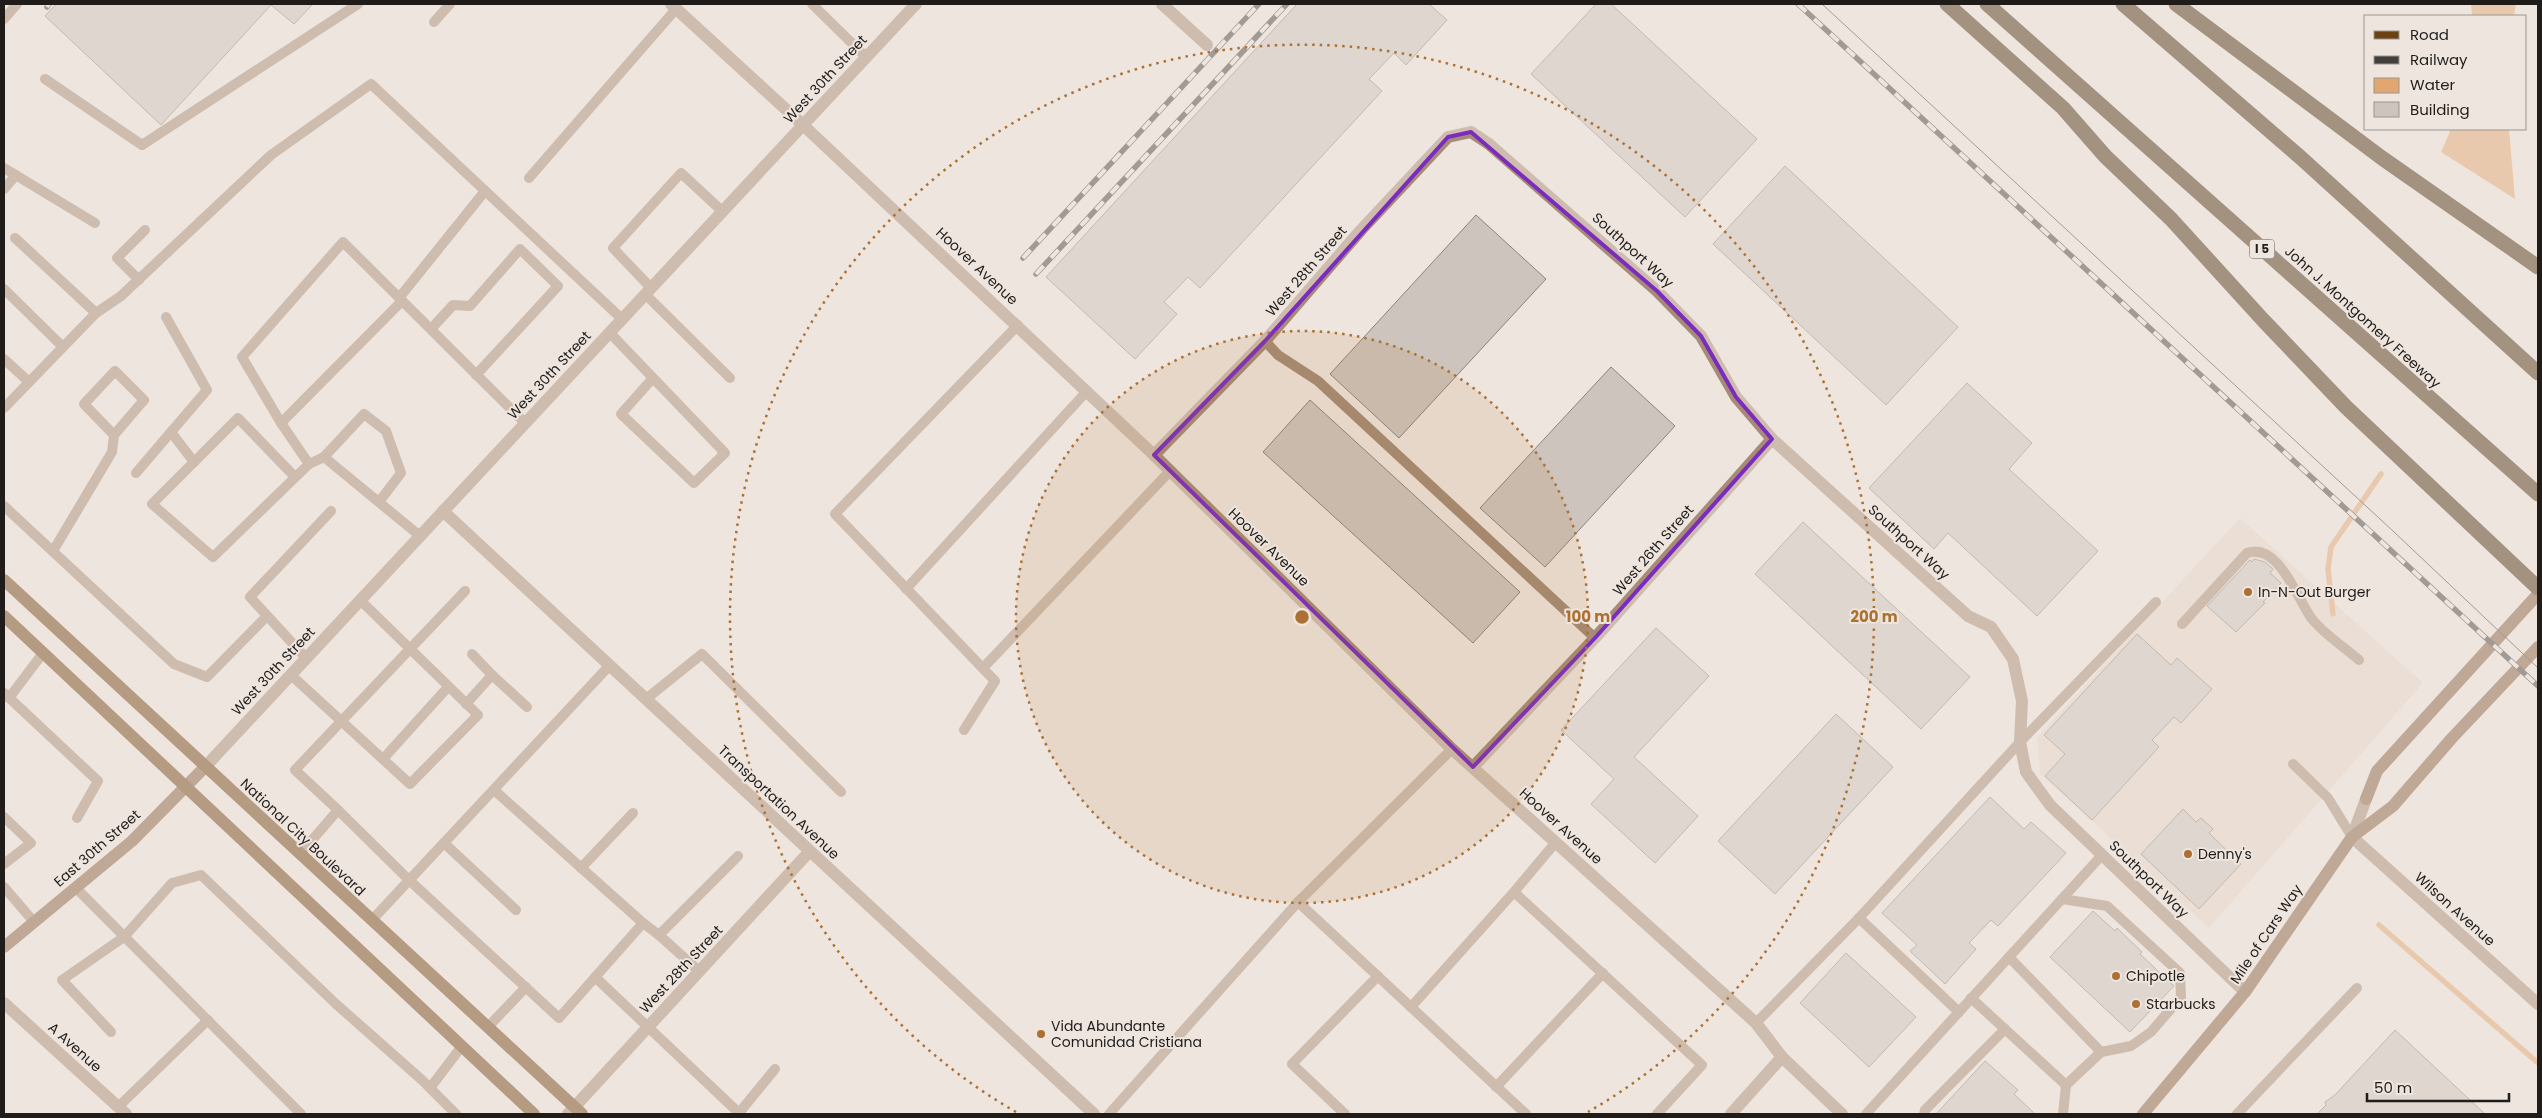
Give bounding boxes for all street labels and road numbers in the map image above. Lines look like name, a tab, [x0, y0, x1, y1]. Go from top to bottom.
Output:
street label: West 30th Street	[779, 30, 871, 128]
street label: Southport Way	[1588, 208, 1678, 292]
street label: West 28th Street	[1261, 221, 1351, 321]
street label: Hoover Avenue	[932, 223, 1023, 310]
road number: I 5	[2250, 240, 2274, 258]
street label: John J. Montgomery Freeway	[2280, 241, 2446, 393]
street label: West 30th Street	[503, 326, 595, 424]
street label: West 26th Street	[1608, 500, 1698, 600]
street label: Southport Way	[1864, 500, 1954, 584]
street label: Hoover Avenue	[1224, 503, 1314, 591]
street label: West 30th Street	[227, 622, 319, 720]
street label: Transportation Avenue	[714, 740, 844, 864]
street label: National City Boulevard	[236, 774, 370, 900]
street label: Hoover Avenue	[1515, 783, 1607, 869]
street label: East 30th Street	[49, 805, 145, 891]
street label: Southport Way	[2105, 836, 2193, 922]
street label: Wilson Avenue	[2410, 867, 2500, 951]
street label: Mile of Cars Way	[2225, 880, 2307, 988]
street label: West 28th Street	[635, 920, 727, 1018]
street label: A Avenue	[44, 1018, 106, 1077]

